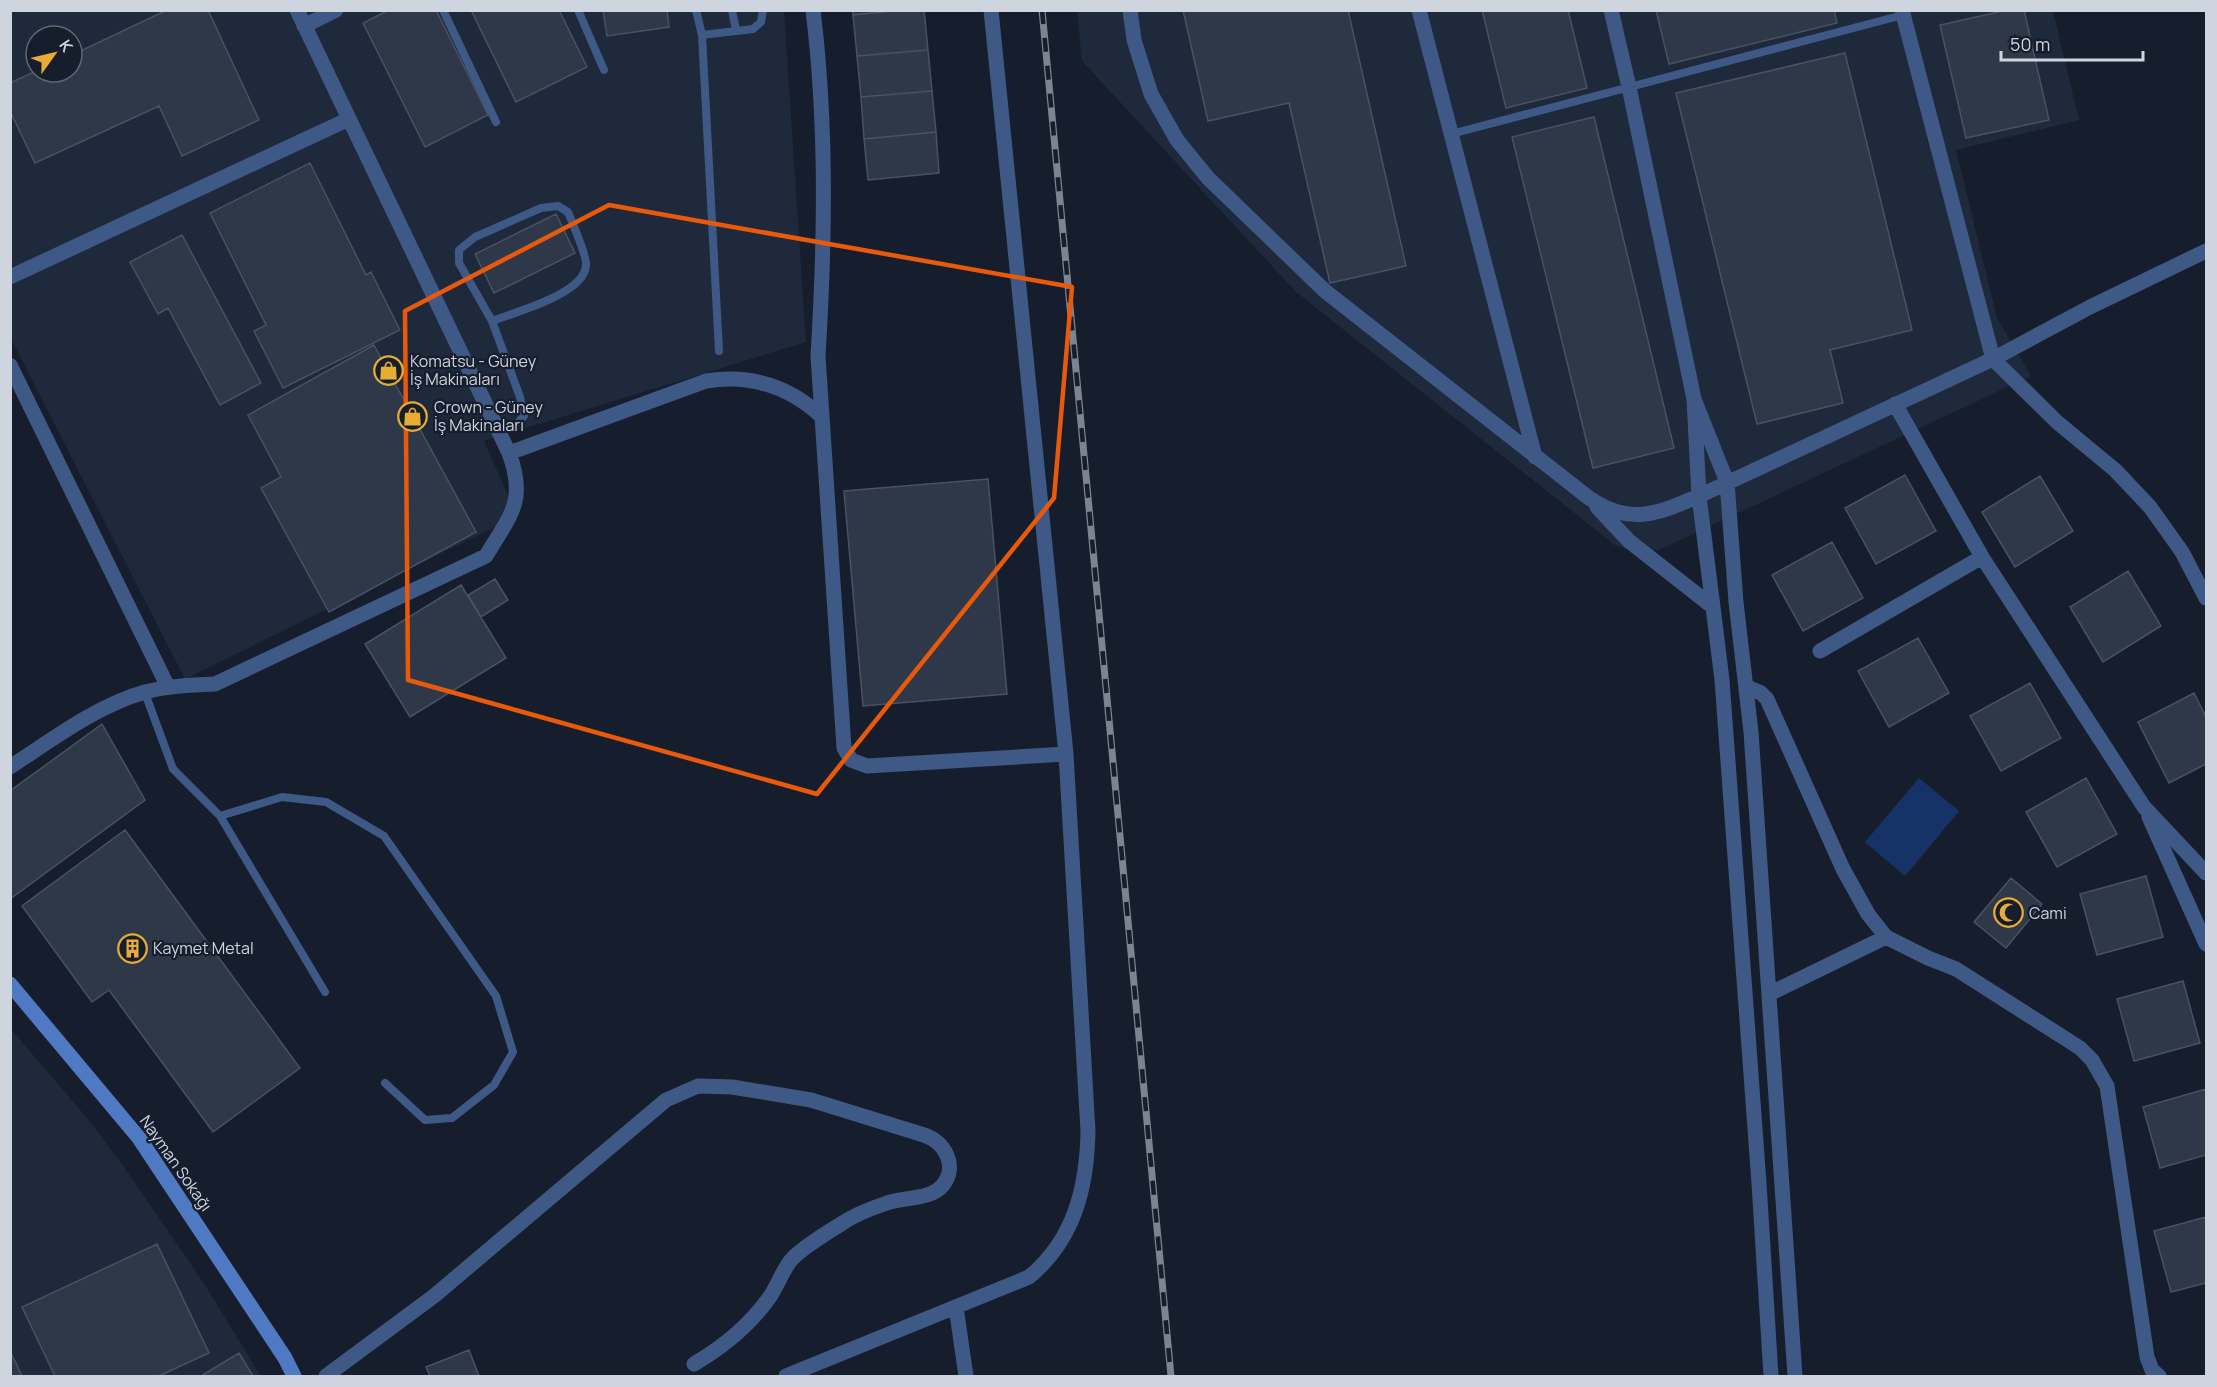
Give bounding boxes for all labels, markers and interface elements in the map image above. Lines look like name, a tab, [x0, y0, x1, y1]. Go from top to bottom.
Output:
north arrow	[24, 24, 84, 84]
scale bar	[2001, 24, 2144, 62]
text: 50 m	[2010, 32, 2050, 56]
text: K	[54, 35, 79, 57]
place label: Komatsu - Güney İş Makinaları	[410, 350, 537, 390]
shop icon: Komatsu - Güney İş Makinaları	[373, 354, 405, 386]
place label: Crown - Güney İş Makinaları	[434, 396, 544, 436]
shop icon: Crown - Güney İş Makinaları	[397, 400, 429, 432]
mosque icon: Cami	[1992, 897, 2024, 929]
place label: Cami	[2029, 902, 2067, 924]
building icon: Kaymet Metal	[116, 932, 148, 964]
place label: Kaymet Metal	[153, 937, 254, 959]
street label: Nayman Sokağı	[135, 1111, 217, 1215]

